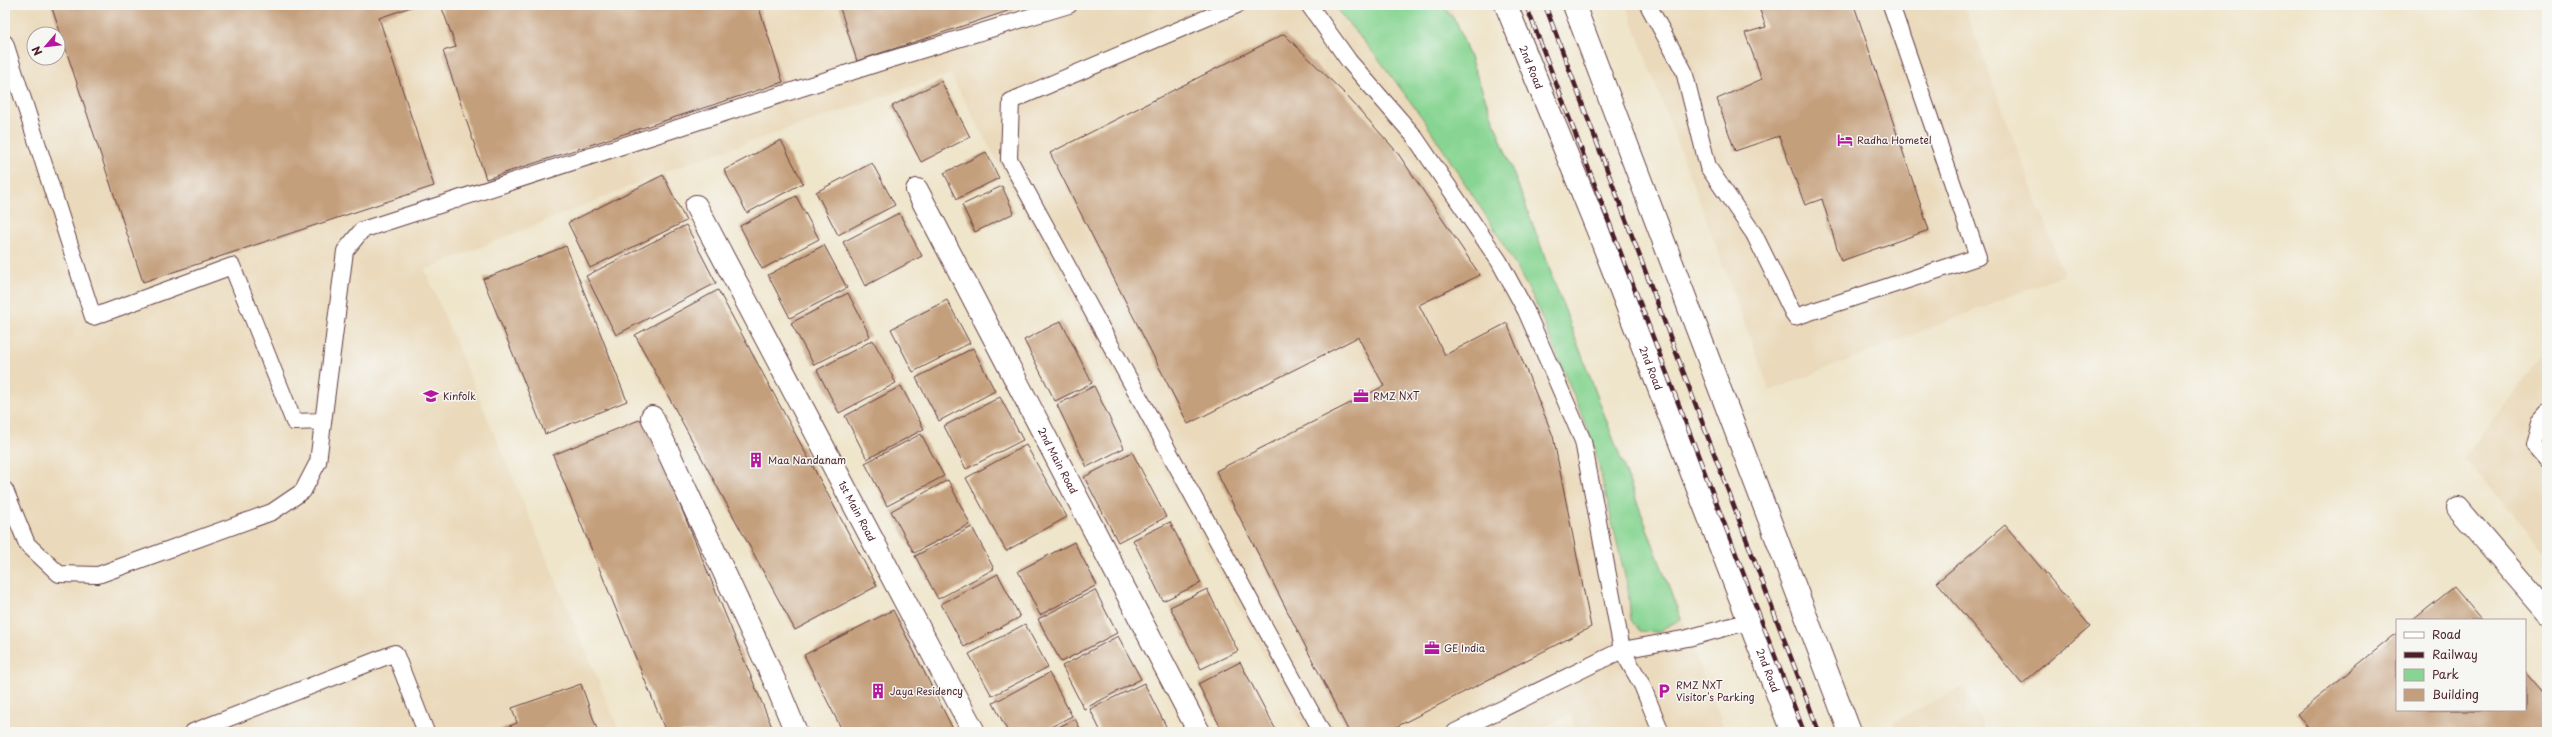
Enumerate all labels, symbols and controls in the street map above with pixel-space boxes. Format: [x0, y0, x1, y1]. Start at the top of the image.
north arrow [26, 26, 66, 66]
text: N [27, 43, 46, 59]
street label: 2nd Road [1516, 43, 1547, 91]
hotel icon: Radha Hometel [1836, 131, 1854, 149]
place label: Radha Hometel [1857, 132, 1932, 147]
street label: 2nd Road [1636, 344, 1667, 392]
school or university icon: Kinfolk [422, 387, 440, 405]
office icon: RMZ NXT [1352, 387, 1370, 405]
place label: Kinfolk [443, 388, 476, 403]
place label: RMZ NXT [1373, 388, 1420, 403]
street label: 2nd Main Road [1035, 425, 1082, 496]
building icon: Maa Nandanam [747, 451, 765, 469]
place label: Maa Nandanam [768, 452, 846, 467]
street label: 1st Main Road [835, 478, 880, 544]
legend [2396, 619, 2526, 711]
text: Road [2432, 625, 2461, 643]
office icon: GE India [1423, 639, 1441, 657]
place label: GE India [1444, 640, 1486, 655]
text: Railway [2432, 645, 2478, 663]
street label: 2nd Road [1753, 646, 1784, 694]
text: Park [2432, 665, 2459, 683]
place label: RMZ NXT Visitor's Parking [1676, 677, 1755, 704]
building icon: Jaya Residency [869, 682, 887, 700]
parking icon: RMZ NXT Visitor's Parking [1655, 682, 1673, 700]
place label: Jaya Residency [890, 683, 963, 699]
text: Building [2432, 685, 2479, 703]

